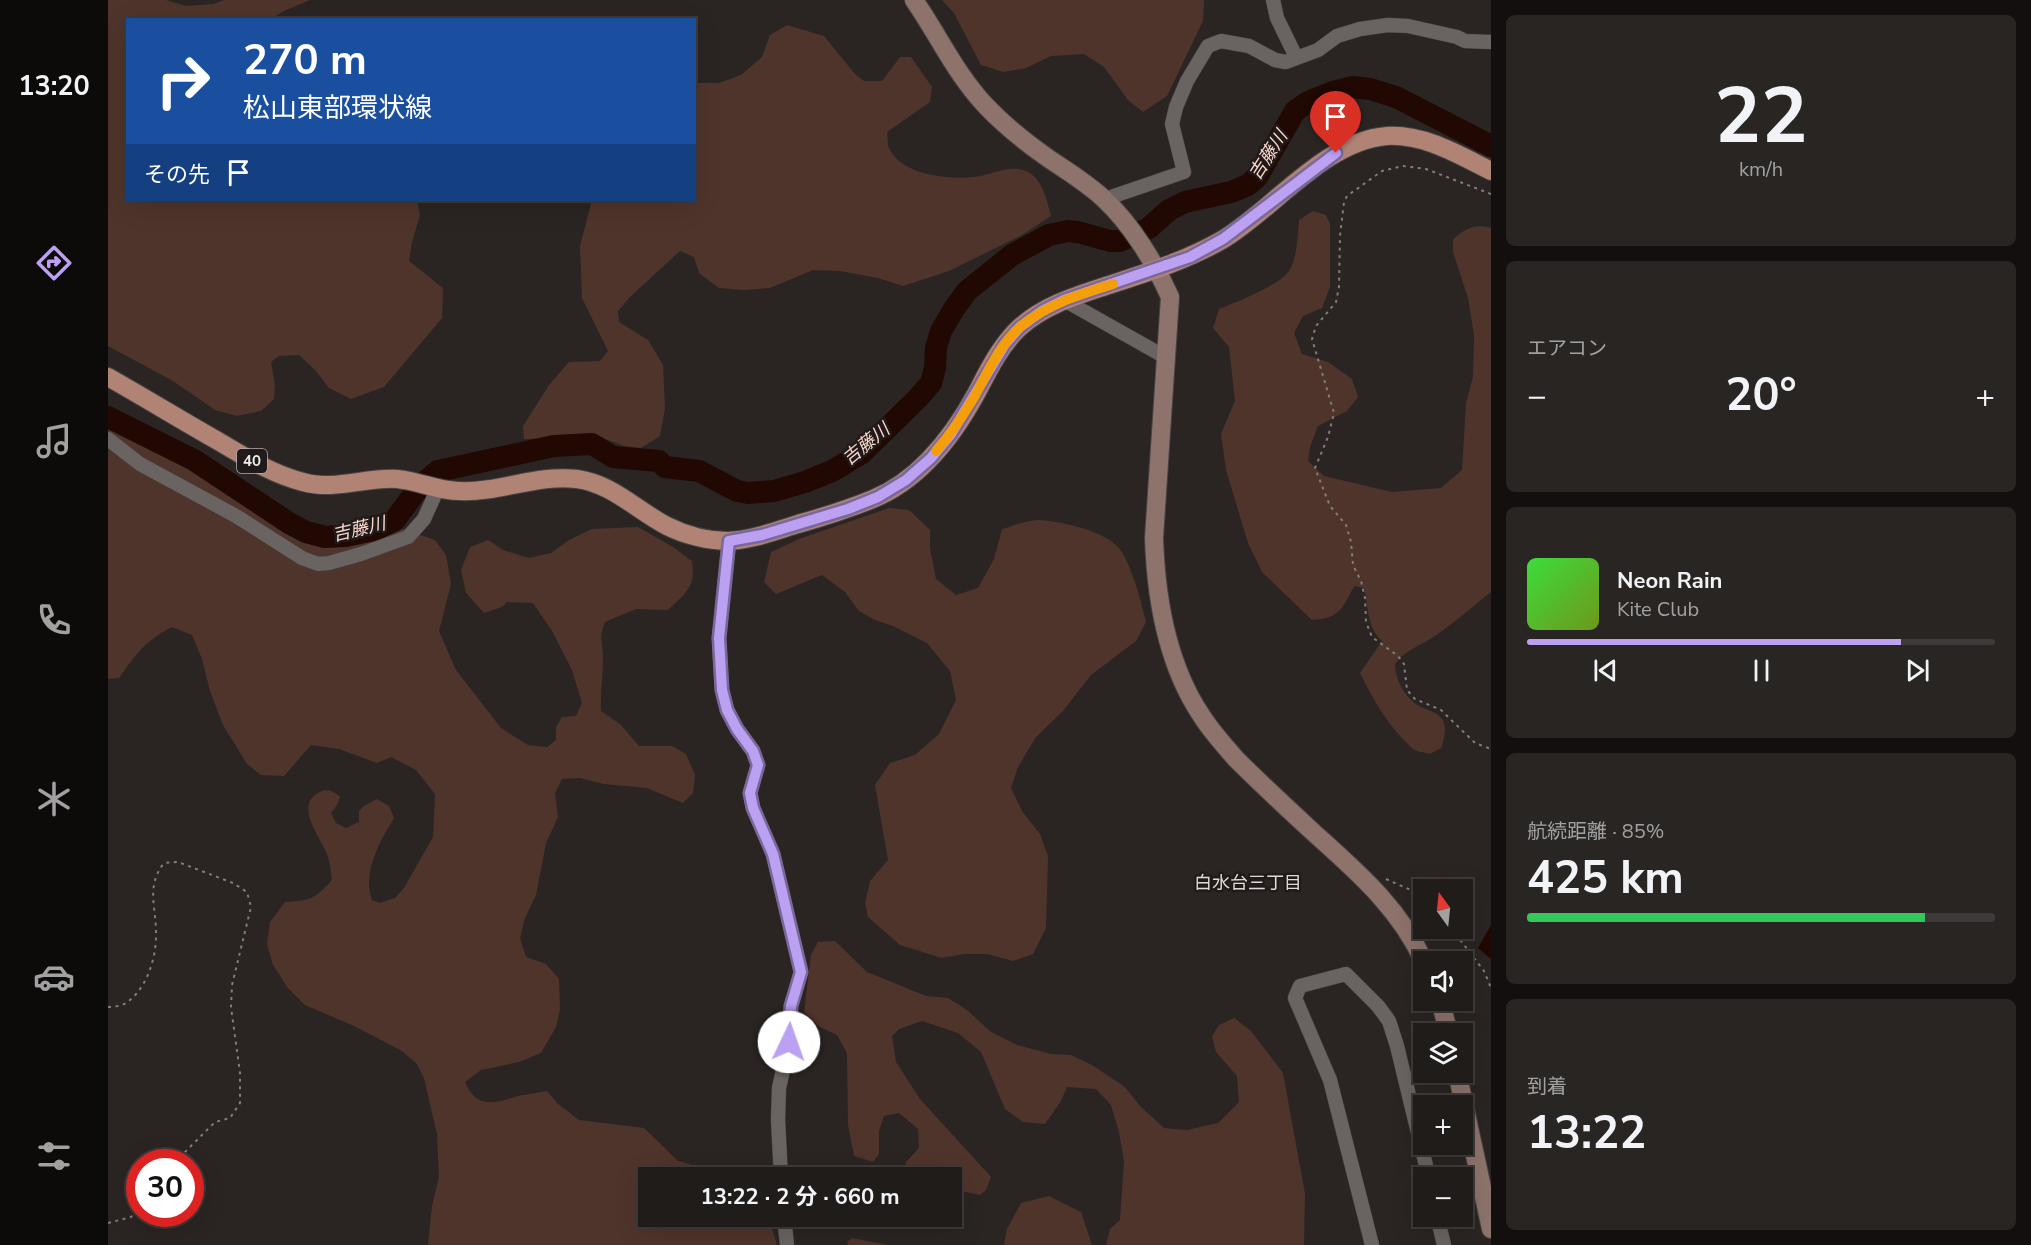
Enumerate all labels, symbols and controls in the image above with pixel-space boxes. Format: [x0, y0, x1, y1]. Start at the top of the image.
text: 270 m [243, 32, 367, 89]
icon: right [144, 42, 222, 120]
text: 22 [1714, 63, 1808, 170]
text: 13:20 [18, 68, 90, 105]
text: 松山東部環状線 [243, 90, 432, 127]
pin [1310, 91, 1361, 153]
icon: arrive [1319, 100, 1352, 133]
water label: 吉藤川 [1243, 124, 1294, 184]
icon: arrive [222, 156, 255, 189]
text: km/h [1739, 156, 1783, 183]
text: その先 [144, 160, 210, 190]
icon: directions [33, 242, 75, 284]
text: エアコン [1527, 335, 1607, 362]
text: 20° [1725, 365, 1797, 426]
text: − [1527, 374, 1547, 419]
text: + [1975, 374, 1995, 419]
water label: 吉藤川 [837, 416, 896, 470]
icon: music [33, 420, 75, 462]
road number: 40 [237, 449, 267, 473]
water label: 吉藤川 [330, 511, 390, 547]
text: Neon Rain [1617, 566, 1722, 596]
text: Kite Club [1617, 596, 1699, 623]
icon: phone [33, 599, 75, 641]
icon: previous [1589, 654, 1622, 687]
icon: pause [1745, 654, 1778, 687]
icon: next [1901, 654, 1934, 687]
icon: climate [33, 778, 75, 820]
text: 航続距離 · 85% [1527, 818, 1664, 845]
text: 425 km [1527, 848, 1684, 909]
district label: 白水台三丁目 [1194, 871, 1302, 895]
north arrow [1413, 879, 1473, 939]
map controls [1413, 879, 1473, 1227]
button: sound [1413, 951, 1473, 1011]
icon: car [33, 956, 75, 998]
position arrow [757, 1010, 821, 1074]
button: layers [1413, 1023, 1473, 1083]
text: 到着 [1527, 1073, 1567, 1100]
button: + [1413, 1095, 1473, 1155]
text: 13:22 [1527, 1103, 1646, 1164]
icon: filters [33, 1135, 75, 1177]
speed limit sign: 30 [126, 1149, 204, 1227]
button: − [1413, 1167, 1473, 1227]
text: 13:22 · 2 分 · 660 m [701, 1182, 899, 1212]

